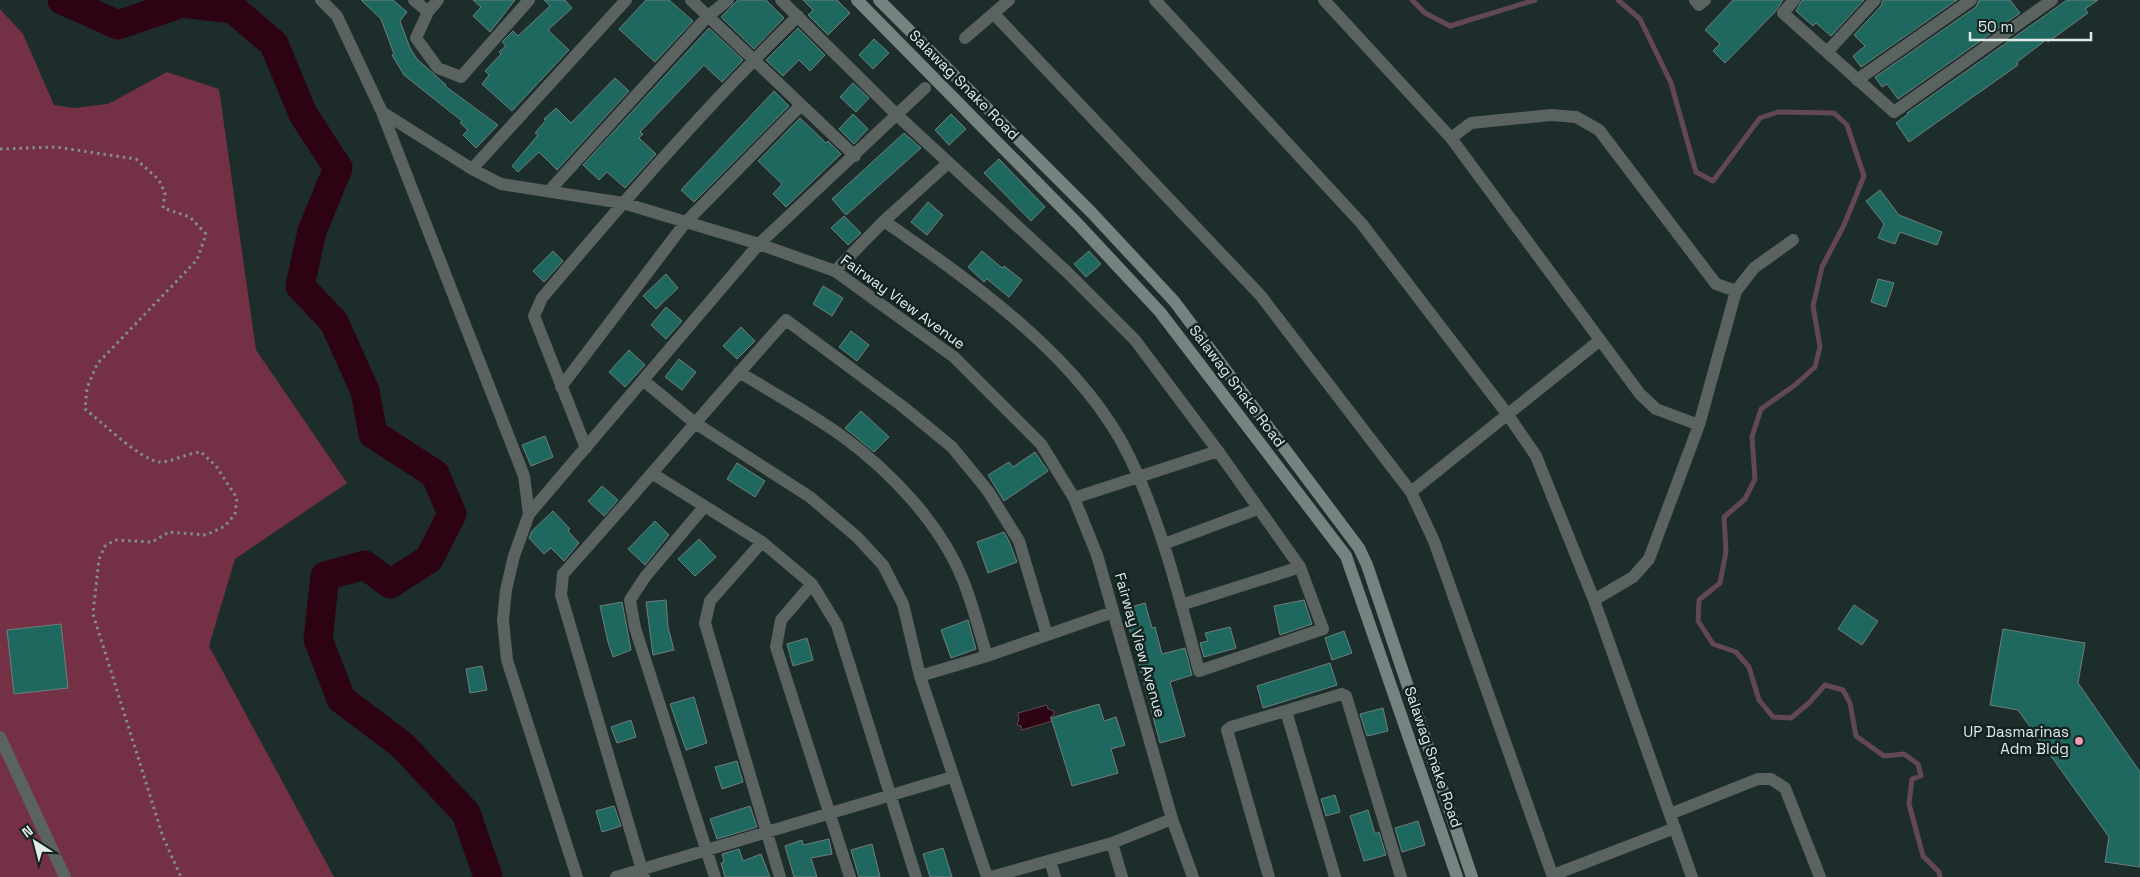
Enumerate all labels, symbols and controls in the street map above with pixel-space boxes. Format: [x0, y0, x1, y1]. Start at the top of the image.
scale bar [1970, 10, 2091, 42]
text: 50 m [1978, 17, 2013, 36]
street label: Salawag Snake Road [905, 26, 1023, 144]
street label: Fairway View Avenue [837, 250, 969, 353]
street label: Salawag Snake Road [1185, 321, 1290, 451]
street label: Fairway View Avenue [1111, 570, 1170, 719]
street label: Salawag Snake Road [1400, 684, 1467, 830]
place label: UP Dasmarinas Adm Bldg [1963, 722, 2069, 758]
marker: UP Dasmarinas Adm Bldg [2073, 735, 2085, 747]
north arrow [10, 817, 60, 867]
text: N [18, 821, 36, 842]

